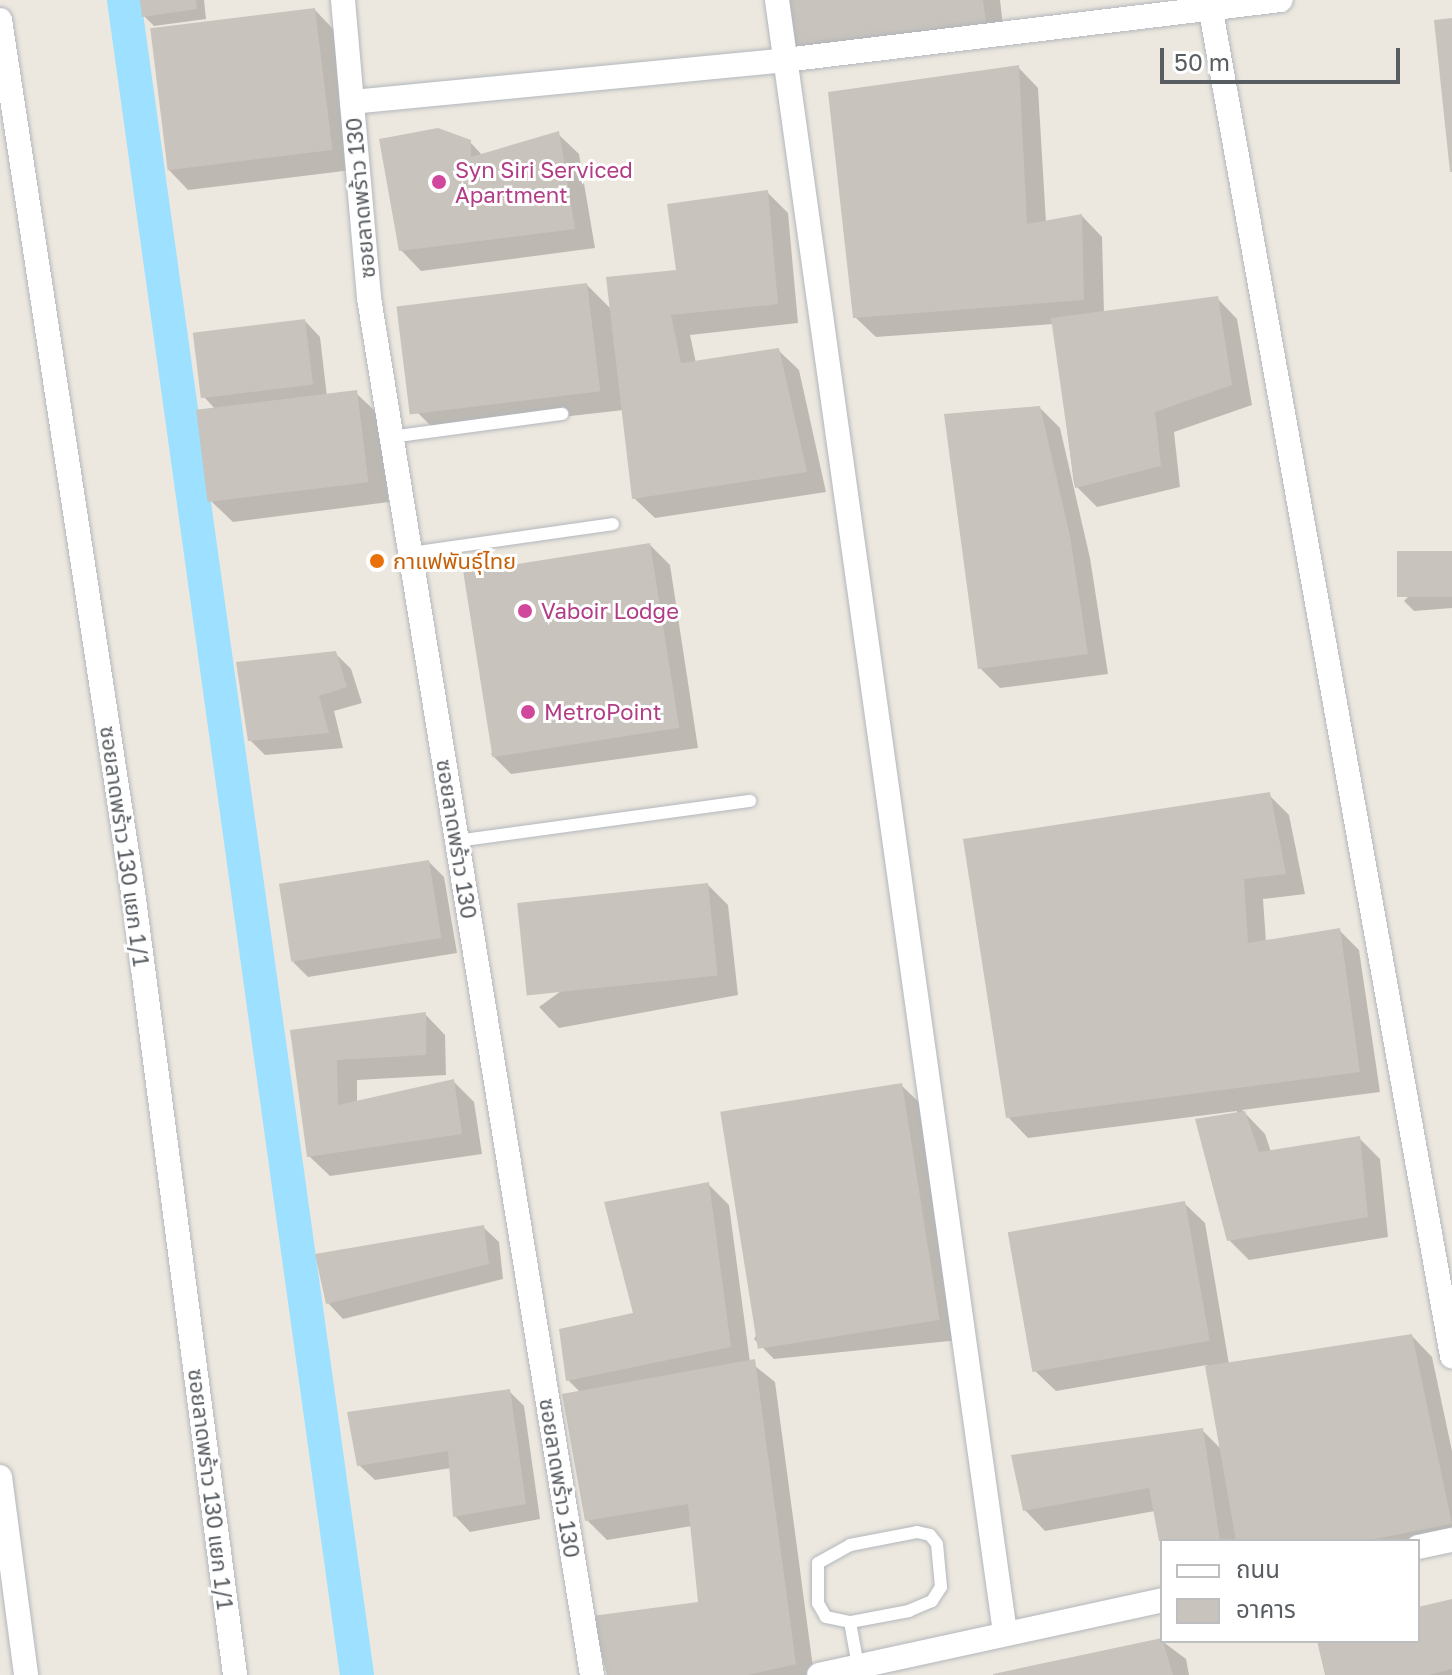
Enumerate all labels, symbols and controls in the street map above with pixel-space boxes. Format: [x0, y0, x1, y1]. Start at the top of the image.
scale bar [1164, 32, 1404, 82]
text: 50 m [1174, 47, 1230, 76]
street label: ซอยลาดพร้าว 130 [340, 116, 380, 280]
place label: Syn Siri Serviced Apartment [455, 156, 633, 208]
marker: Syn Siri Serviced Apartment [430, 173, 448, 191]
place label: กาแฟพันธุ์ไทย [393, 548, 516, 574]
marker: กาแฟพันธุ์ไทย [368, 552, 386, 570]
place label: Vaboir Lodge [541, 598, 679, 624]
marker: Vaboir Lodge [516, 602, 534, 620]
place label: MetroPoint [544, 699, 661, 725]
marker: MetroPoint [519, 703, 537, 721]
street label: ซอยลาดพร้าว 130 แยก 1/1 [95, 724, 155, 968]
street label: ซอยลาดพร้าว 130 [431, 757, 483, 921]
street label: ซอยลาดพร้าว 130 แยก 1/1 [183, 1367, 239, 1611]
street label: ซอยลาดพร้าว 130 [534, 1396, 586, 1560]
legend [1160, 1539, 1420, 1643]
text: ถนน [1236, 1554, 1280, 1583]
text: อาคาร [1236, 1594, 1296, 1623]

